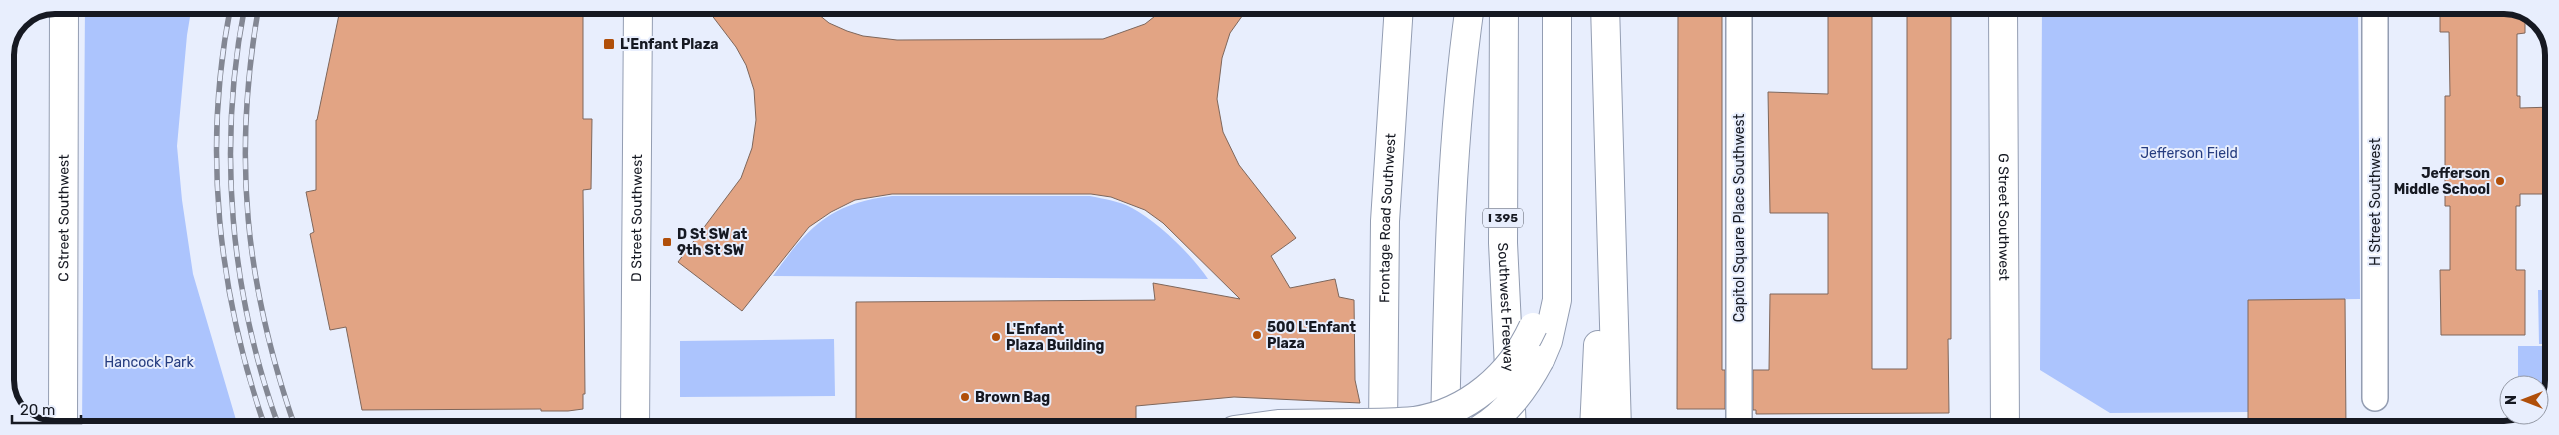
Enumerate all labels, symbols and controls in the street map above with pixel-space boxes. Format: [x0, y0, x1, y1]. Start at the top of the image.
place label: L'Enfant Plaza [620, 36, 719, 53]
marker: L'Enfant Plaza [602, 37, 616, 51]
street label: Capitol Square Place Southwest [1731, 113, 1748, 322]
street label: Frontage Road Southwest [1376, 132, 1400, 303]
street label: H Street Southwest [2367, 138, 2384, 266]
park label: Jefferson Field [2140, 145, 2238, 162]
street label: G Street Southwest [1995, 153, 2012, 281]
street label: C Street Southwest [55, 154, 73, 282]
street label: D Street Southwest [628, 154, 646, 282]
place label: Jefferson Middle School [2394, 165, 2490, 198]
marker: Jefferson Middle School [2494, 175, 2506, 187]
road number: I 395 [1483, 208, 1523, 228]
place label: D St SW at 9th St SW [677, 226, 748, 259]
marker: D St SW at 9th St SW [661, 236, 673, 248]
street label: Southwest Freeway [1494, 242, 1517, 372]
place label: 500 L'Enfant Plaza [1267, 319, 1356, 352]
place label: L'Enfant Plaza Building [1006, 321, 1104, 354]
marker: 500 L'Enfant Plaza [1251, 329, 1263, 341]
marker: L'Enfant Plaza Building [990, 331, 1002, 343]
park label: Hancock Park [104, 354, 194, 371]
north arrow [2499, 375, 2549, 425]
place label: Brown Bag [975, 389, 1050, 406]
marker: Brown Bag [959, 391, 971, 403]
scale bar [12, 392, 81, 424]
text: N [2503, 395, 2520, 405]
text: 20 m [20, 401, 55, 419]

